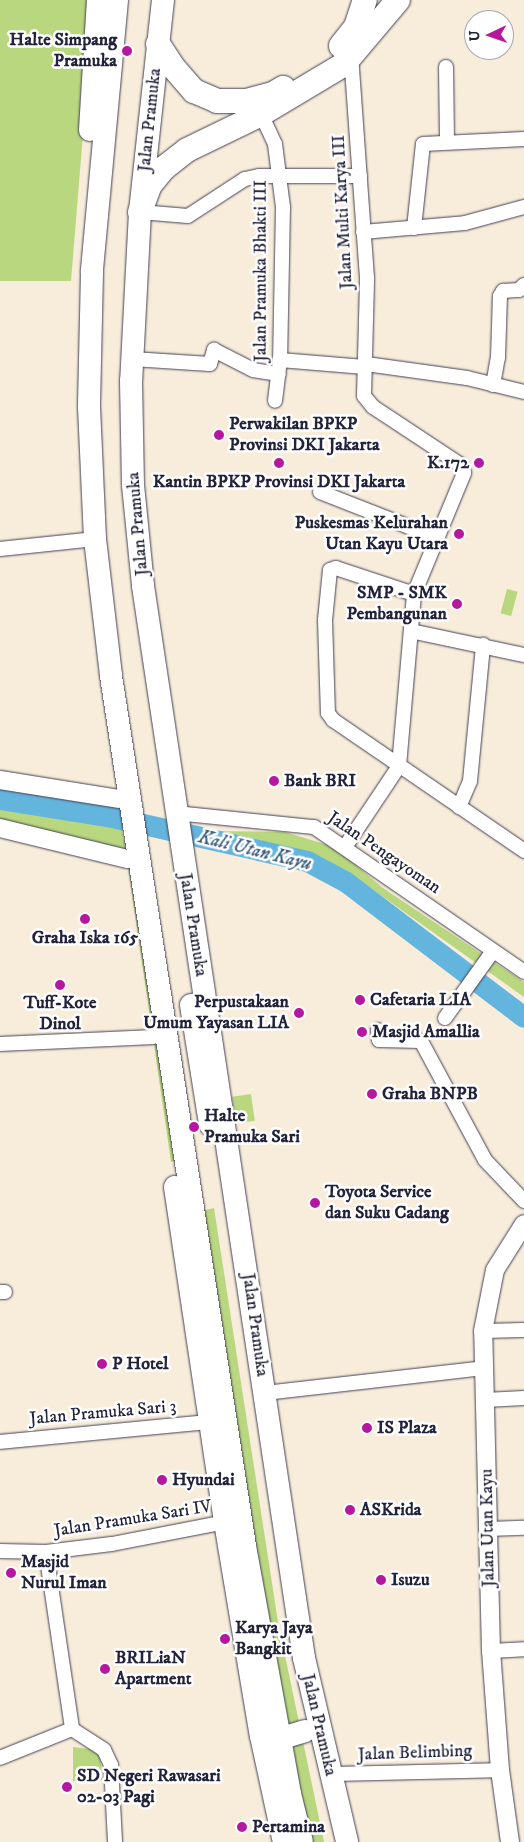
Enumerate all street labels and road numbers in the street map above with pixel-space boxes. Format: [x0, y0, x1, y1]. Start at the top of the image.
street label: Jalan Pramuka [134, 67, 166, 173]
street label: Jalan Multi Karya III [328, 134, 358, 290]
street label: Jalan Pramuka Bhakti III [250, 180, 272, 362]
street label: Jalan Pramuka [123, 471, 153, 577]
street label: Jalan Pengayoman [323, 807, 445, 899]
street label: Jalan Pramuka [174, 872, 212, 978]
street label: Jalan Pramuka [237, 1272, 273, 1378]
street label: Jalan Pramuka Sari 3 [29, 1396, 177, 1430]
street label: Jalan Utan Kayu [476, 1469, 500, 1587]
street label: Jalan Pramuka Sari IV [53, 1496, 213, 1542]
street label: Jalan Pramuka [297, 1672, 341, 1778]
street label: Jalan Belimbing [357, 1740, 473, 1766]

